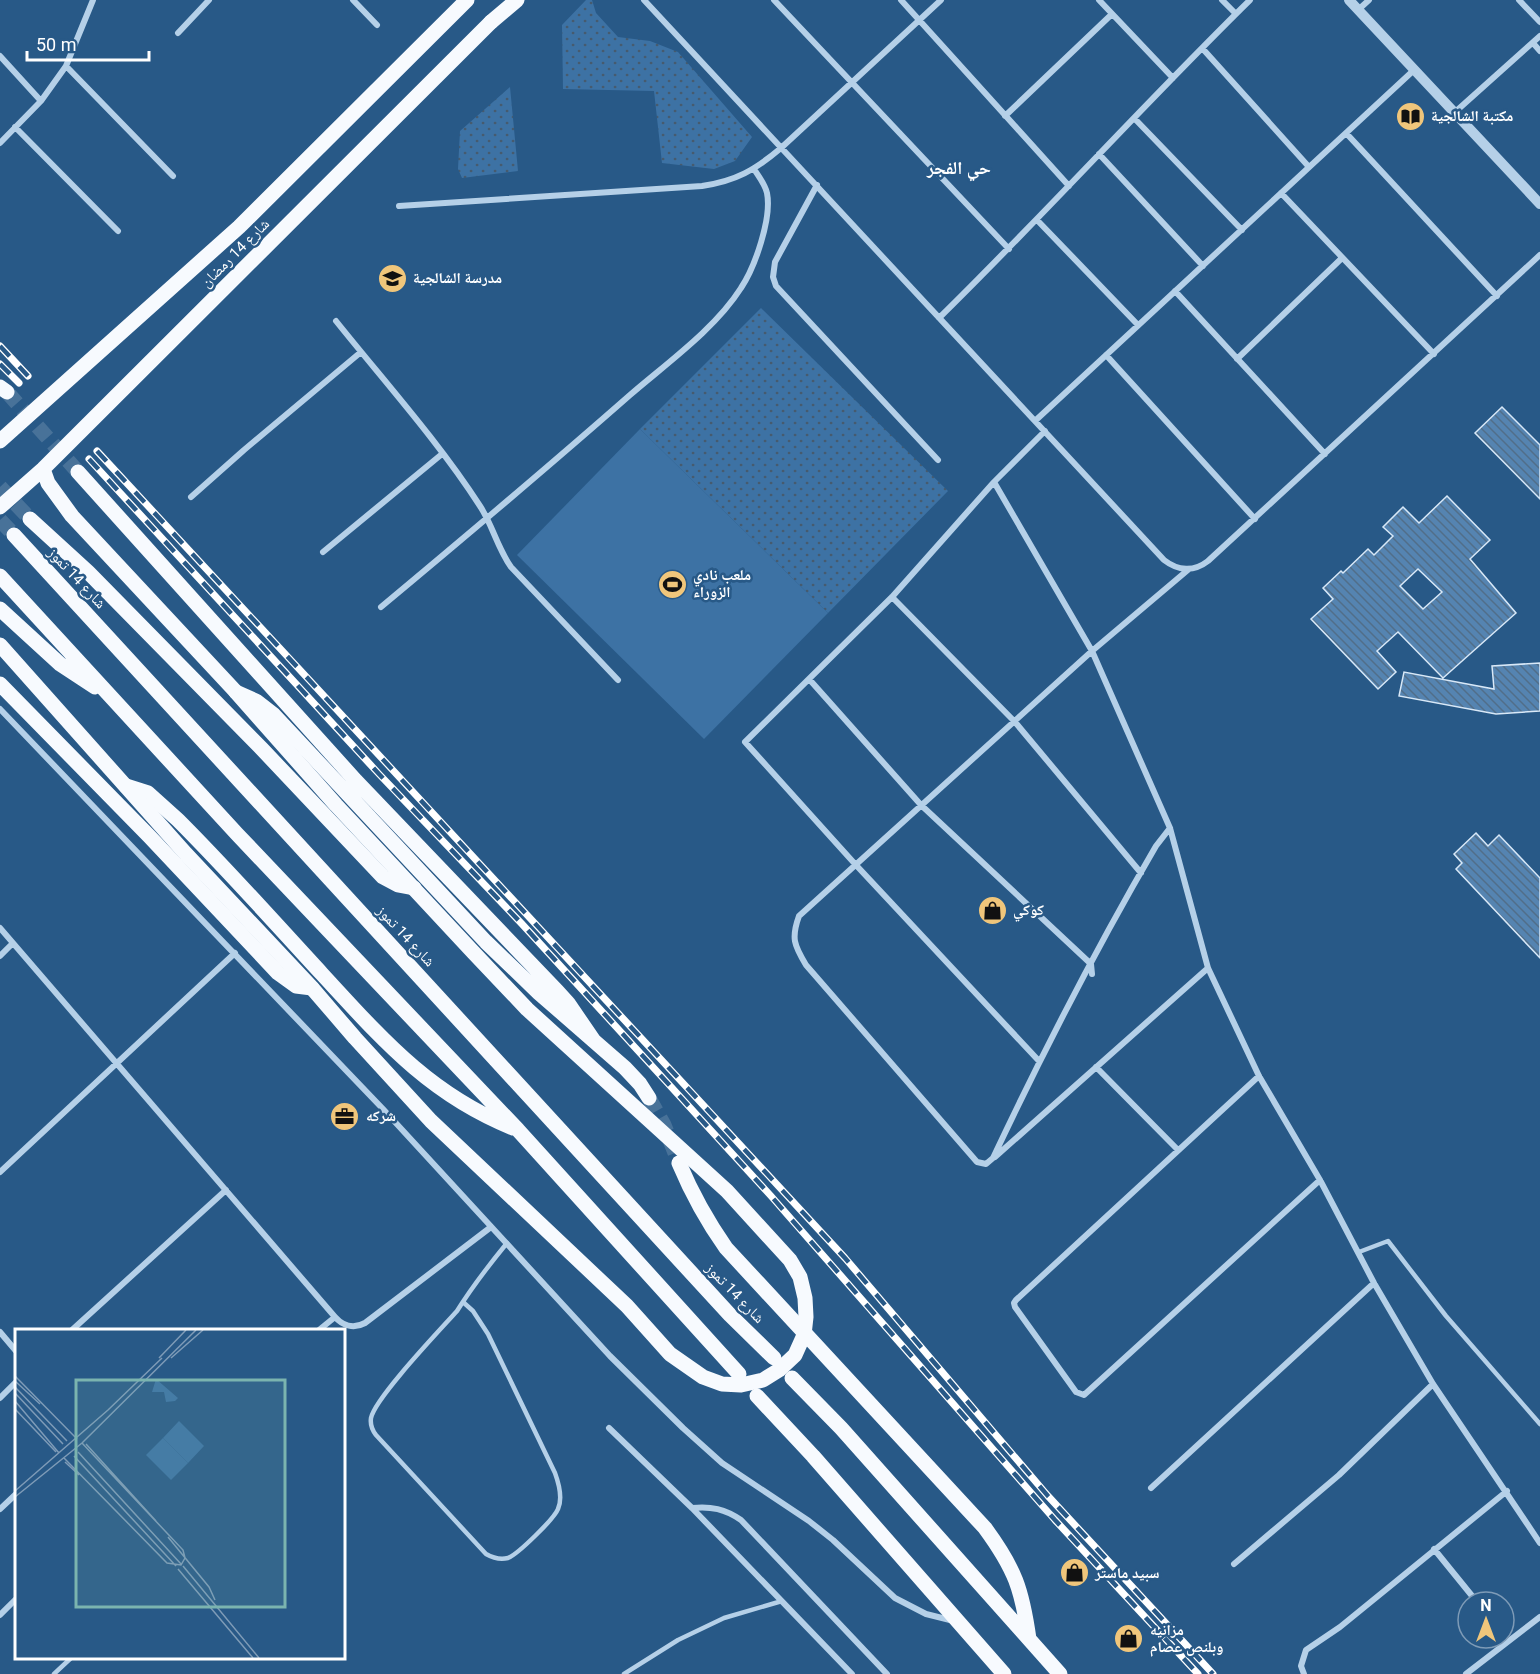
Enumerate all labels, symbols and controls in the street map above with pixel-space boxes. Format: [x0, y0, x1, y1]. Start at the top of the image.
scale bar [27, 24, 148, 62]
text: 50 m [36, 34, 76, 55]
library icon: مكتبة الشالجية [1394, 100, 1426, 132]
place label: مكتبة الشالجية [1431, 107, 1513, 125]
district label: حي الفجر [926, 157, 991, 182]
street label: شارع 14 رمضان [197, 215, 274, 292]
school or university icon: مدرسة الشالجية [376, 262, 408, 294]
place label: مدرسة الشالجية [413, 269, 502, 287]
street label: شارع 14 تموز [43, 543, 110, 613]
place label: ملعب نادي الزوراء [693, 566, 751, 601]
sports icon: ملعب نادي الزوراء [656, 568, 688, 600]
shop icon: كوكي [976, 894, 1008, 926]
street label: شارع 14 تموز [372, 901, 439, 971]
place label: كوكي [1013, 901, 1044, 922]
office icon: شركه [329, 1100, 361, 1132]
place label: شركه [366, 1107, 396, 1125]
street label: شارع 14 تموز [700, 1258, 768, 1328]
inset map [15, 1329, 345, 1659]
shop icon: سبيد ماستر [1058, 1557, 1090, 1589]
place label: سبيد ماستر [1094, 1564, 1160, 1582]
north arrow [1456, 1590, 1516, 1650]
text: N [1480, 1596, 1492, 1615]
place label: مزانيه وبلنص عصام [1150, 1621, 1223, 1657]
shop icon: مزانيه وبلنص عصام [1113, 1623, 1145, 1655]

